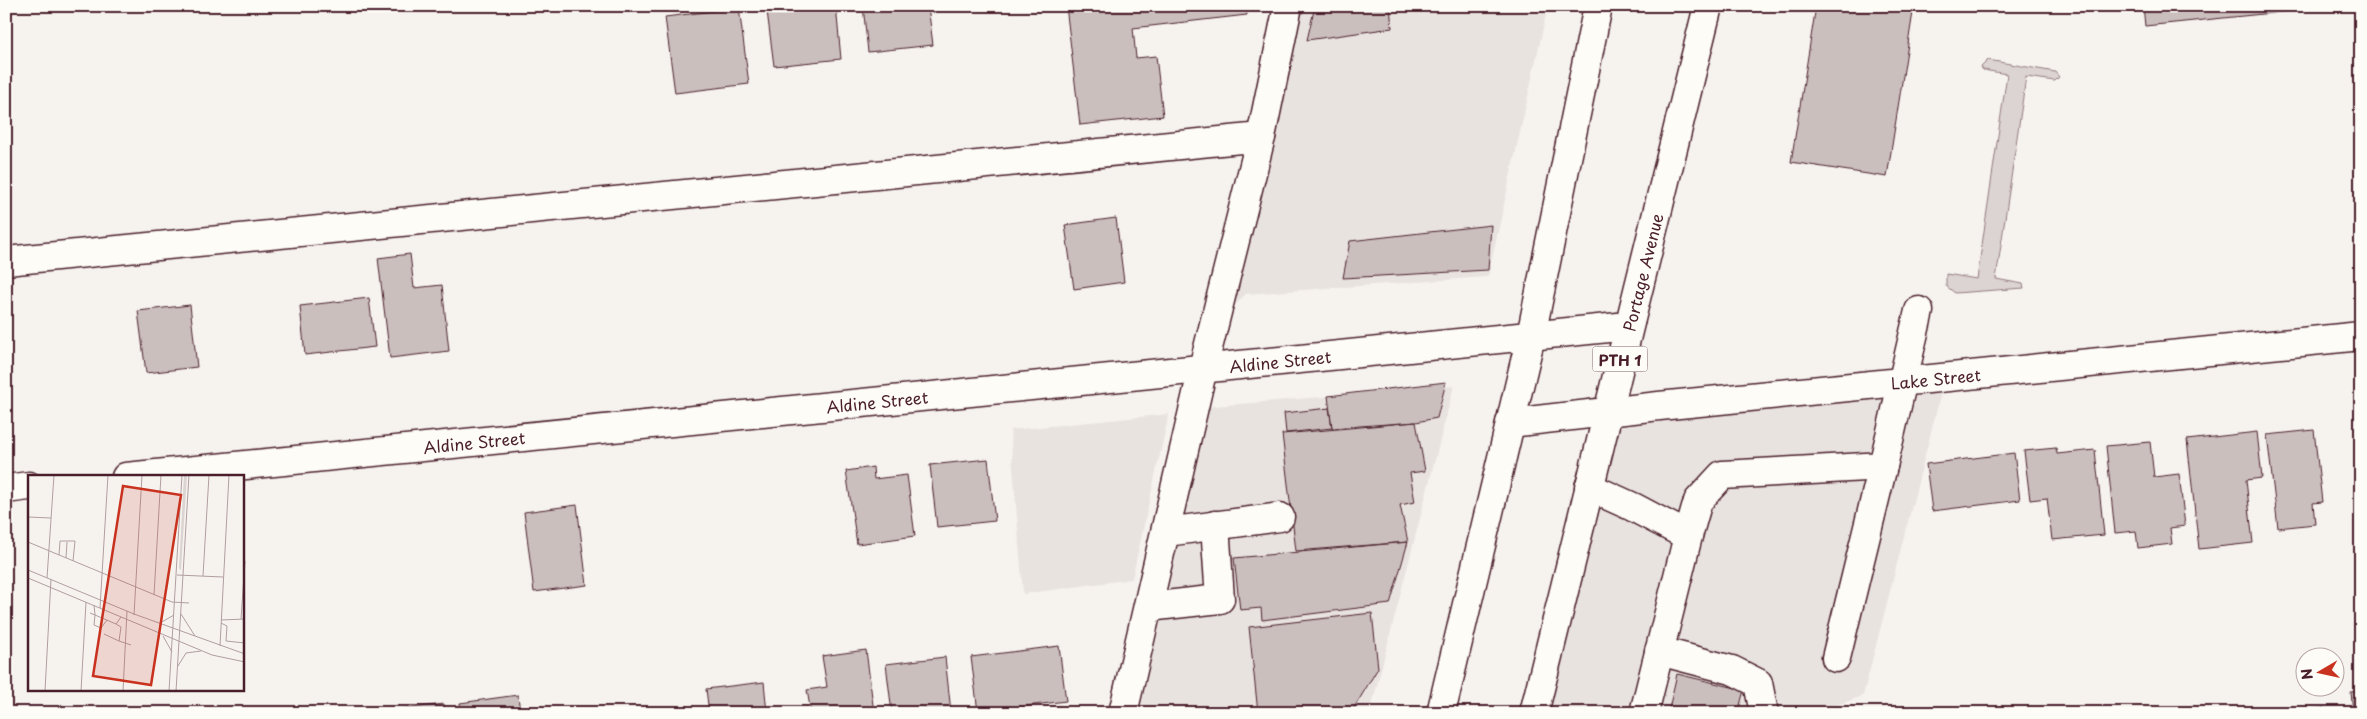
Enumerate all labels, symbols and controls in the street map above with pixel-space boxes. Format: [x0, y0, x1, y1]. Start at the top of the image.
street label: Portage Avenue [1616, 210, 1669, 334]
street label: Aldine Street [1228, 344, 1333, 378]
road number: PTH 1 [1592, 346, 1648, 372]
street label: Lake Street [1890, 362, 1982, 395]
street label: Aldine Street [825, 384, 930, 419]
street label: Aldine Street [422, 425, 527, 459]
inset map [28, 475, 244, 692]
north arrow [2294, 646, 2344, 696]
text: N [2295, 667, 2318, 681]

